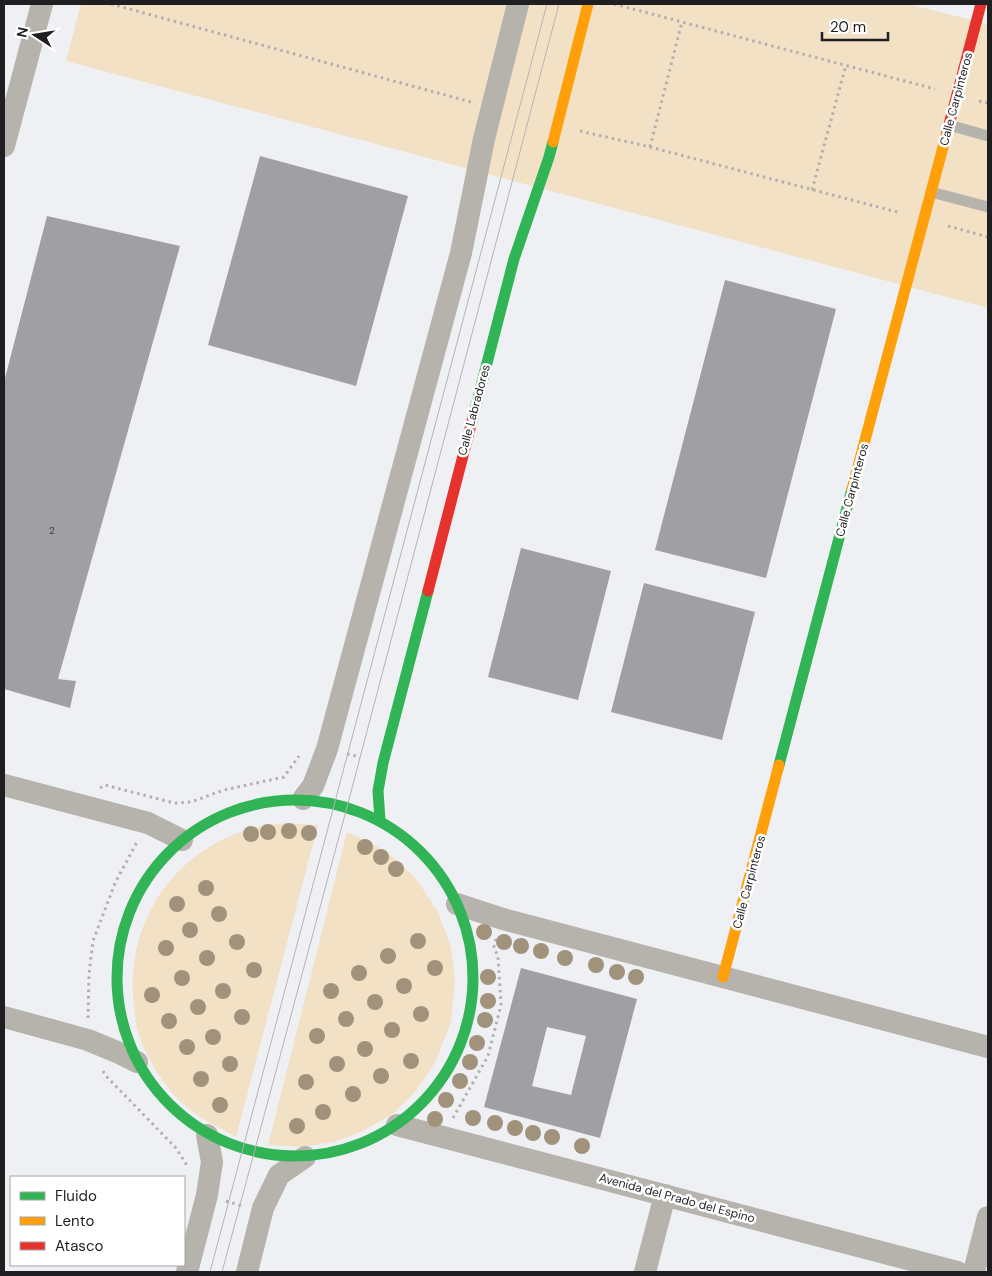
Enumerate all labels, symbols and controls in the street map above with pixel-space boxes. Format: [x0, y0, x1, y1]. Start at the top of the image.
north arrow [10, 10, 60, 60]
scale bar [822, 10, 888, 42]
text: 20 m [830, 17, 866, 37]
text: N [12, 25, 32, 39]
street label: Calle Carpinteros [936, 51, 976, 147]
street label: Calle Labradores [454, 363, 494, 457]
street label: Calle Carpinteros [832, 442, 872, 538]
house number: 2 [49, 524, 55, 537]
street label: Calle Carpinteros [729, 834, 769, 930]
street label: Avenida del Prado del Espino [597, 1169, 757, 1227]
legend [10, 1176, 185, 1266]
text: Fluido [55, 1186, 97, 1206]
text: Lento [55, 1211, 94, 1231]
text: Atasco [55, 1236, 103, 1256]

